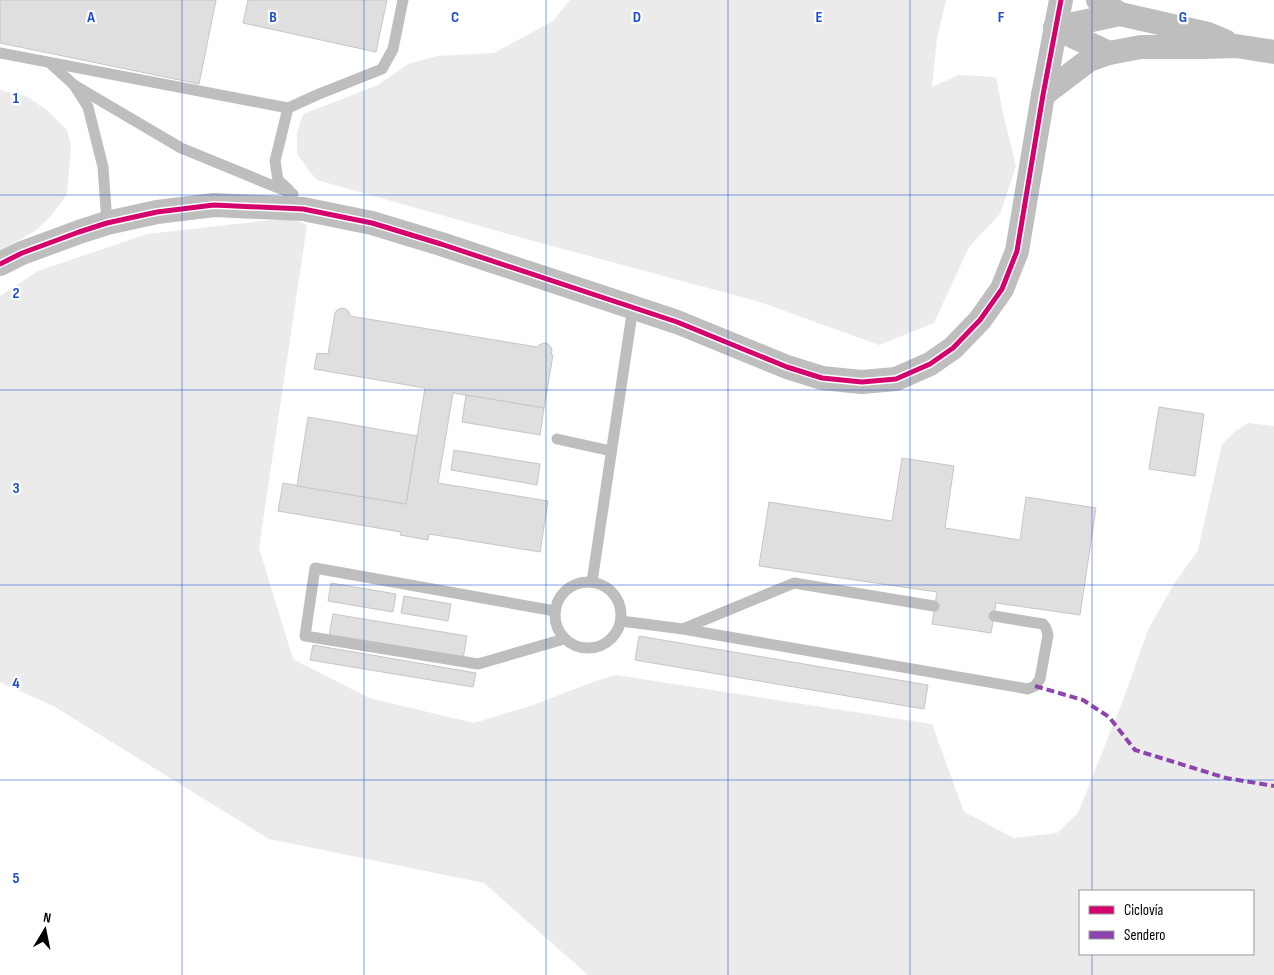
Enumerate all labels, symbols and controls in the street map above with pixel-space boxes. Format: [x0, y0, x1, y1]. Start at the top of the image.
text: A [86, 8, 95, 27]
text: B [269, 8, 277, 27]
text: C [451, 8, 459, 27]
text: D [633, 8, 641, 27]
text: E [816, 8, 823, 27]
text: F [998, 8, 1005, 27]
text: G [1179, 8, 1187, 27]
text: 1 [13, 89, 20, 108]
text: 2 [12, 284, 20, 303]
text: 3 [12, 479, 20, 498]
text: 4 [12, 674, 20, 693]
text: 5 [12, 869, 20, 888]
legend [1079, 890, 1254, 955]
text: Ciclovía [1124, 901, 1164, 920]
north arrow [20, 905, 70, 955]
text: N [42, 909, 52, 927]
text: Sendero [1124, 926, 1165, 945]

